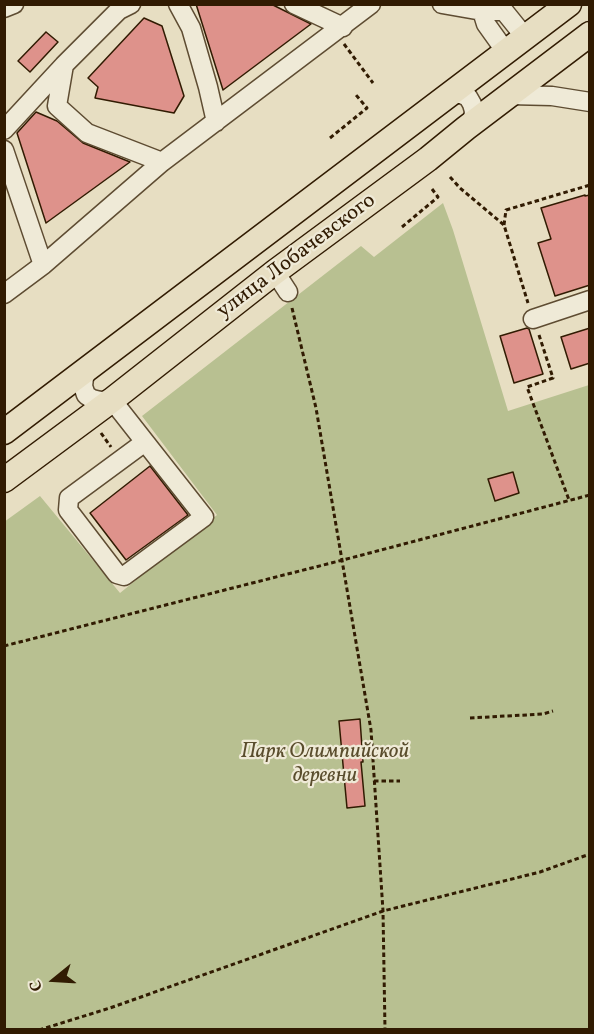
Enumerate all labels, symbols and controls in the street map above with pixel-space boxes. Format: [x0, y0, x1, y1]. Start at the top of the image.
street label: улица Лобачевского [213, 189, 381, 325]
park label: Парк Олимпийской деревни [241, 740, 409, 790]
north arrow [24, 950, 84, 1010]
text: С [25, 977, 49, 994]

